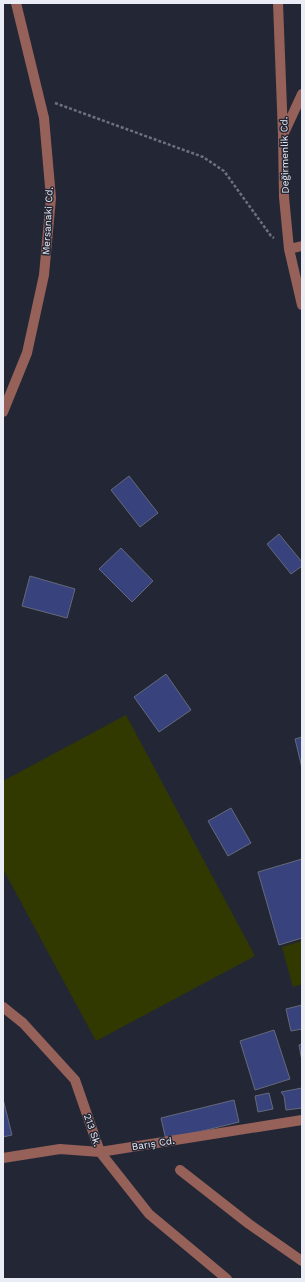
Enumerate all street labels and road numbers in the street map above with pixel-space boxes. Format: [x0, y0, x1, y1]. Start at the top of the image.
street label: Değirmenlik Cd. [278, 116, 291, 194]
street label: Mersanaki Cd. [40, 187, 55, 255]
street label: 213 Sk. [82, 1112, 103, 1148]
street label: Barış Cd. [131, 1135, 175, 1152]

